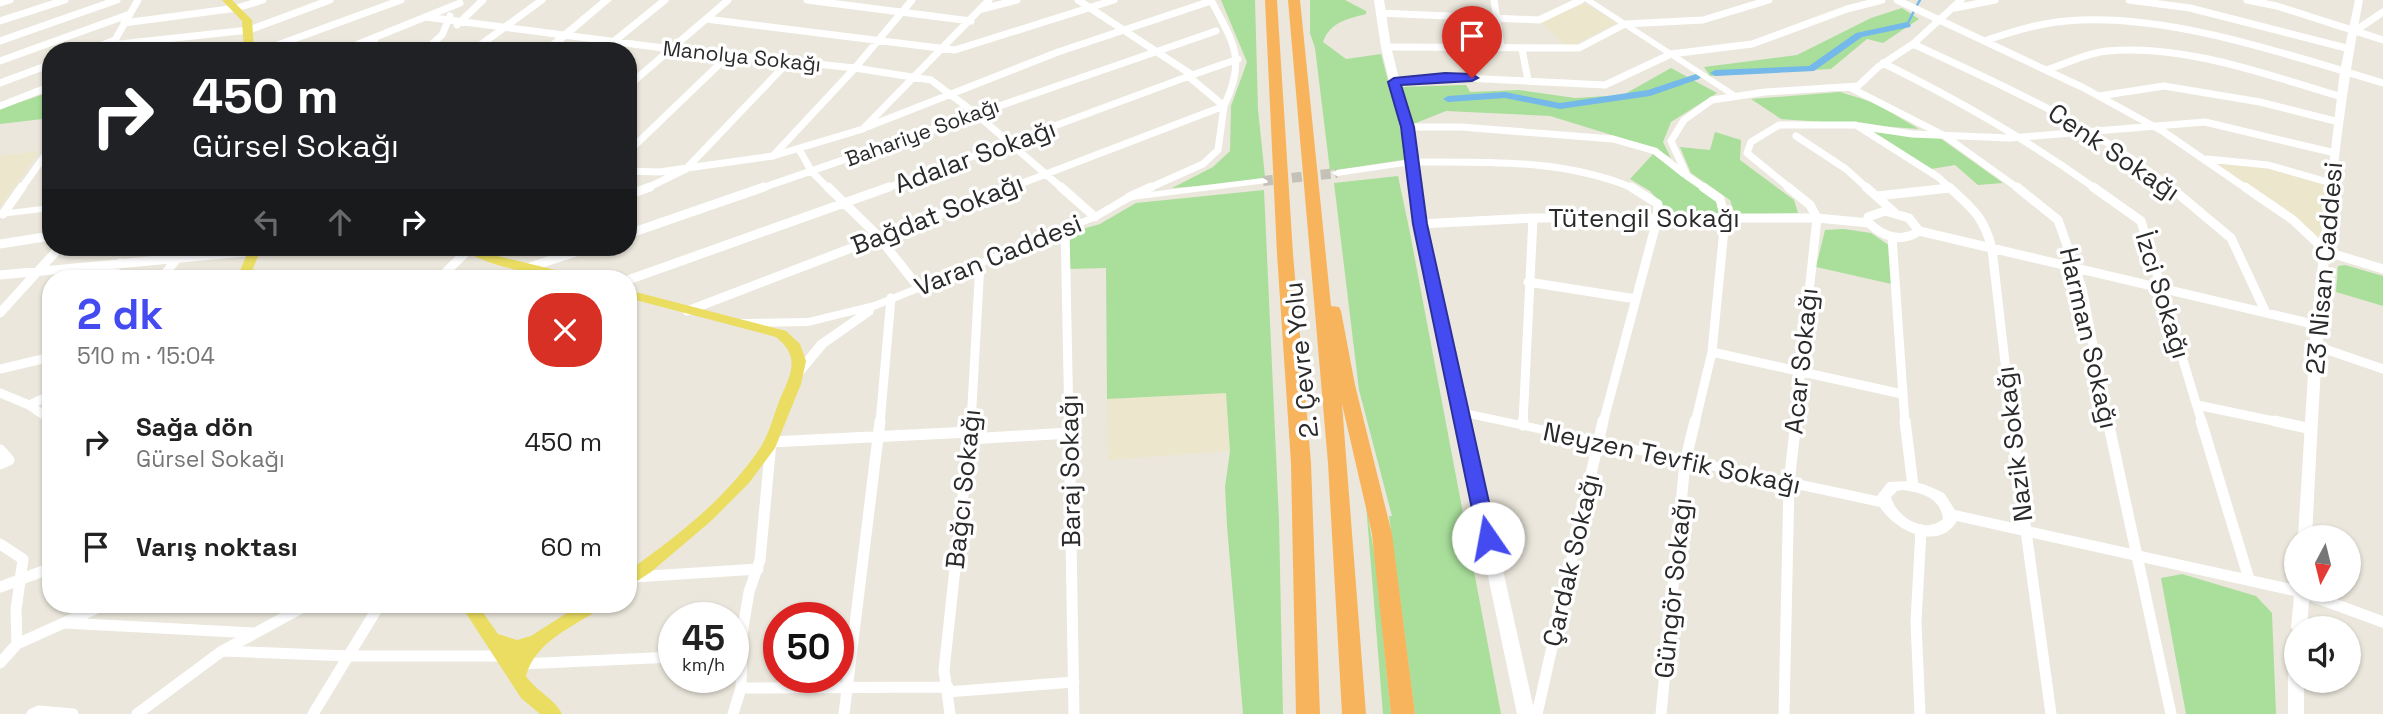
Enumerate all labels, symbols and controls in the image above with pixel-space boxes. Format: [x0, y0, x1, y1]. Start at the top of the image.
pin [1442, 6, 1502, 78]
icon: arrive [1453, 17, 1491, 55]
street label: Manolya Sokağı [662, 34, 822, 78]
text: 450 m [192, 65, 339, 127]
icon: right [77, 70, 168, 161]
street label: Bahariye Sokağı [841, 92, 1003, 172]
street label: Cenk Sokağı [2041, 95, 2187, 209]
street label: Adalar Sokağı [890, 111, 1060, 201]
text: Gürsel Sokağı [192, 126, 399, 166]
street label: 23 Nisan Caddesi [2298, 160, 2350, 376]
street label: Bağdat Sokağı [846, 166, 1028, 262]
street label: Tütengil Sokağı [1548, 201, 1740, 235]
icon: left [248, 203, 286, 241]
icon: ahead [321, 203, 359, 241]
icon: right [394, 203, 432, 241]
street label: Varan Caddesi [909, 206, 1087, 304]
street label: İzci Sokağı [2128, 227, 2198, 363]
street label: Harman Sokağı [2052, 244, 2126, 432]
street label: 2. Çevre Yolu [1276, 280, 1326, 440]
street label: Acar Sokağı [1776, 286, 1826, 436]
text: 2 dk [77, 288, 163, 341]
button: close [528, 293, 602, 367]
text: 510 m · 15:04 [77, 341, 215, 371]
street label: Nazik Sokağı [1988, 364, 2040, 524]
street label: Baraj Sokağı [1052, 394, 1088, 548]
street label: Bağcı Sokağı [938, 407, 988, 571]
text: Sağa dön [136, 410, 253, 444]
street label: Neyzen Tevfik Sokağı [1540, 414, 1804, 502]
icon: right [77, 423, 115, 461]
text: 450 m [524, 425, 602, 459]
text: Gürsel Sokağı [136, 444, 285, 474]
street label: Çardak Sokağı [1535, 470, 1607, 650]
street label: Güngör Sokağı [1647, 496, 1699, 680]
position arrow [1451, 501, 1525, 575]
north arrow [2284, 525, 2361, 602]
map controls [2284, 525, 2361, 693]
icon: arrive [77, 528, 115, 566]
text: Varış noktası [136, 530, 298, 564]
text: 60 m [540, 530, 602, 564]
speed limit sign: 50 [763, 602, 854, 693]
text: 45 [682, 616, 725, 660]
button: sound [2284, 616, 2361, 693]
text: km/h [682, 653, 725, 676]

